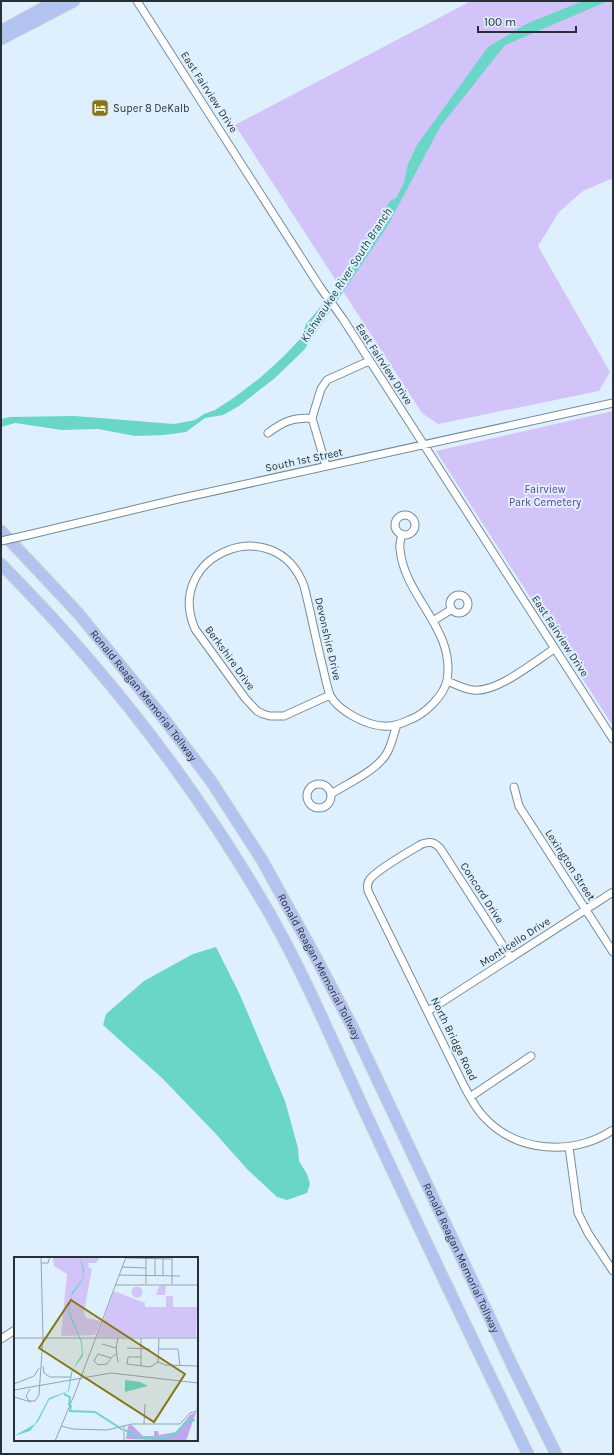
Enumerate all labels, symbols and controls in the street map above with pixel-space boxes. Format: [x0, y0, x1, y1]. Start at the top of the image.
scale bar [478, 8, 576, 34]
text: 100 m [484, 15, 516, 29]
street label: East Fairview Drive [178, 49, 240, 135]
hotel icon: Super 8 DeKalb [90, 98, 110, 118]
place label: Super 8 DeKalb [113, 102, 190, 115]
water label: Kishwaukee River South Branch [297, 205, 395, 345]
street label: East Fairview Drive [353, 321, 415, 407]
street label: South 1st Street [264, 445, 344, 475]
park label: Fairview Park Cemetery [509, 483, 581, 509]
street label: East Fairview Drive [529, 593, 591, 679]
street label: Devonshire Drive [312, 596, 344, 682]
street label: Berkshire Drive [202, 623, 258, 693]
street label: Ronald Reagan Memorial Tollway [88, 627, 200, 764]
street label: Lexington Street [542, 827, 598, 903]
street label: Concord Drive [458, 860, 507, 926]
street label: Ronald Reagan Memorial Tollway [275, 891, 364, 1042]
street label: Monticello Drive [477, 914, 553, 970]
street label: North Bridge Road [428, 995, 480, 1083]
street label: Ronald Reagan Memorial Tollway [421, 1181, 502, 1335]
inset map [14, 1257, 198, 1441]

